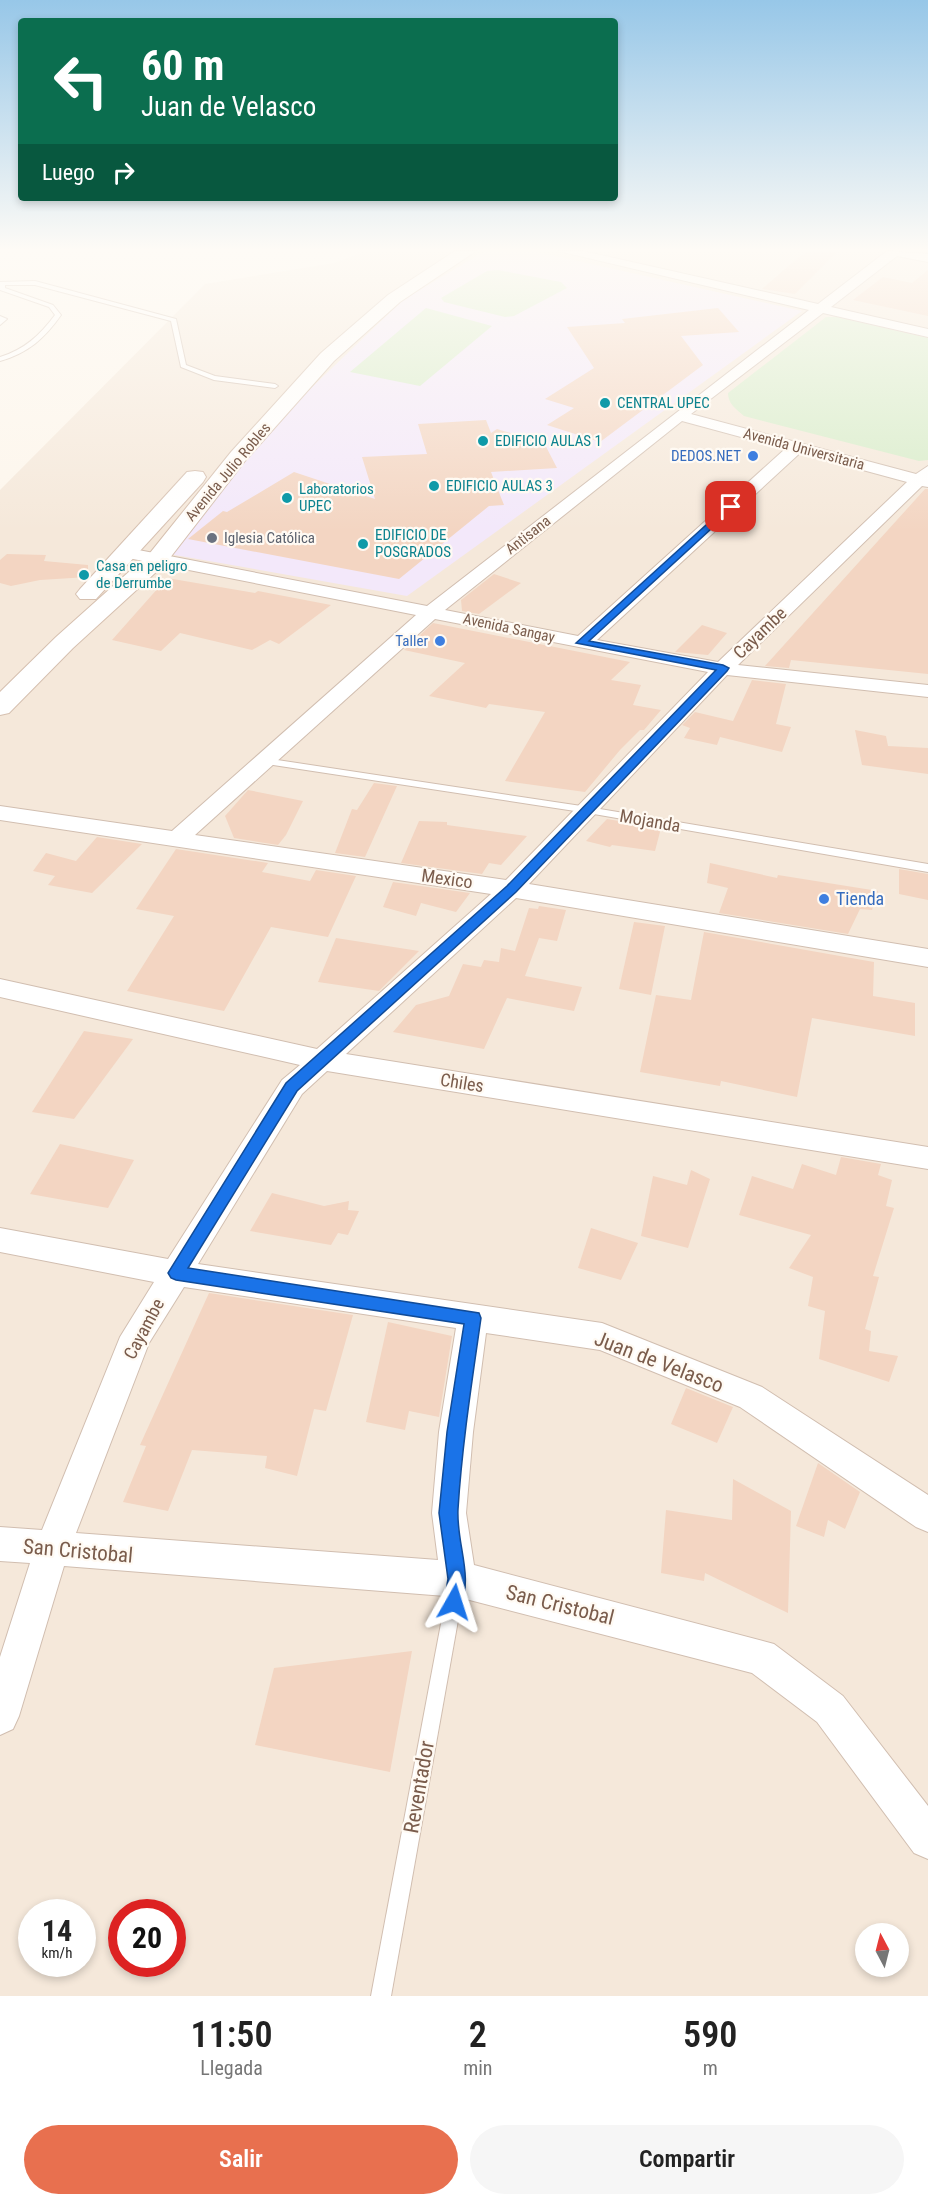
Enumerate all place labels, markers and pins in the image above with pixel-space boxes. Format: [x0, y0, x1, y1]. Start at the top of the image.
place label: CENTRAL UPEC [617, 394, 710, 412]
marker: CENTRAL UPEC [598, 396, 612, 410]
place label: EDIFICIO AULAS 1 [495, 432, 602, 450]
marker: EDIFICIO AULAS 1 [476, 434, 490, 448]
place label: DEDOS.NET [671, 447, 741, 465]
marker: DEDOS.NET [746, 449, 760, 463]
place label: EDIFICIO AULAS 3 [446, 477, 553, 495]
marker: EDIFICIO AULAS 3 [427, 479, 441, 493]
place label: Laboratorios UPEC [299, 480, 374, 515]
pin [705, 481, 756, 532]
marker: Laboratorios UPEC [280, 491, 294, 505]
place label: EDIFICIO DE POSGRADOS [375, 526, 451, 561]
place label: Iglesia Católica [224, 529, 315, 547]
marker: Iglesia Católica [205, 531, 219, 545]
marker: EDIFICIO DE POSGRADOS [356, 537, 370, 551]
place label: Casa en peligro de Derrumbe [96, 557, 188, 592]
marker: Casa en peligro de Derrumbe [77, 568, 91, 582]
place label: Taller [395, 632, 428, 650]
marker: Taller [433, 634, 447, 648]
place label: Tienda [836, 888, 884, 909]
marker: Tienda [817, 892, 831, 906]

